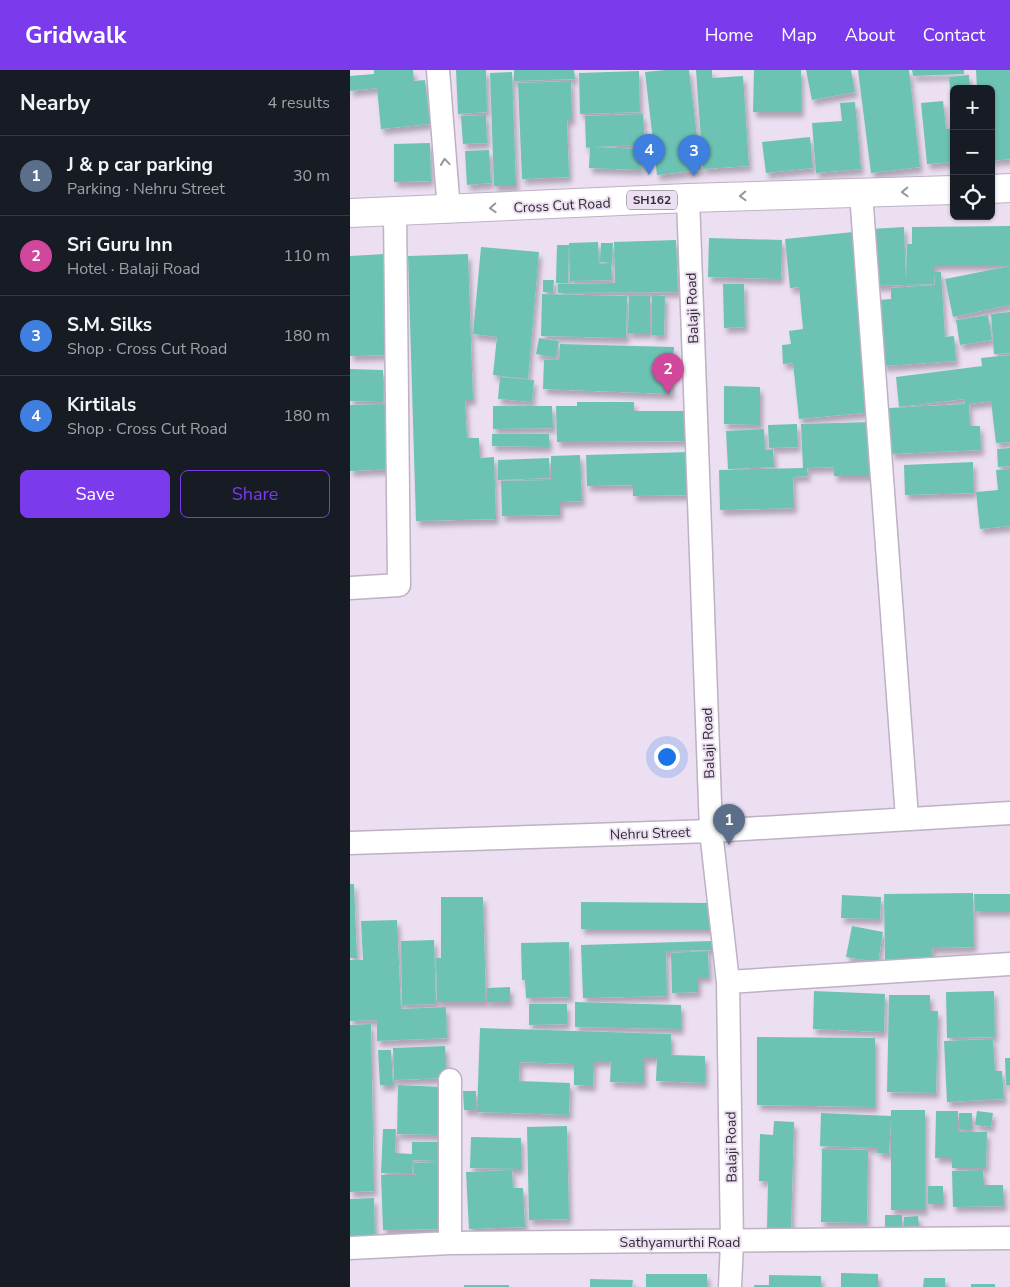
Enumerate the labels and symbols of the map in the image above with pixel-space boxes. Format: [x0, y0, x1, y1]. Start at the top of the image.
pin: 4 [633, 134, 665, 175]
pin: 3 [678, 135, 710, 176]
one-way arrow [440, 158, 451, 166]
one-way arrow [901, 186, 909, 197]
road number: SH162 [627, 190, 677, 210]
one-way arrow [738, 191, 746, 202]
street label: Cross Cut Road [513, 193, 611, 218]
one-way arrow [489, 203, 497, 214]
street label: Balaji Road [682, 272, 703, 344]
pin: 2 [652, 353, 684, 394]
street label: Balaji Road [698, 707, 719, 779]
your location [654, 744, 680, 770]
pin: 1 [713, 804, 745, 845]
street label: Nehru Street [609, 823, 691, 844]
street label: Balaji Road [721, 1111, 742, 1183]
street label: Sathyamurthi Road [620, 1233, 740, 1252]

